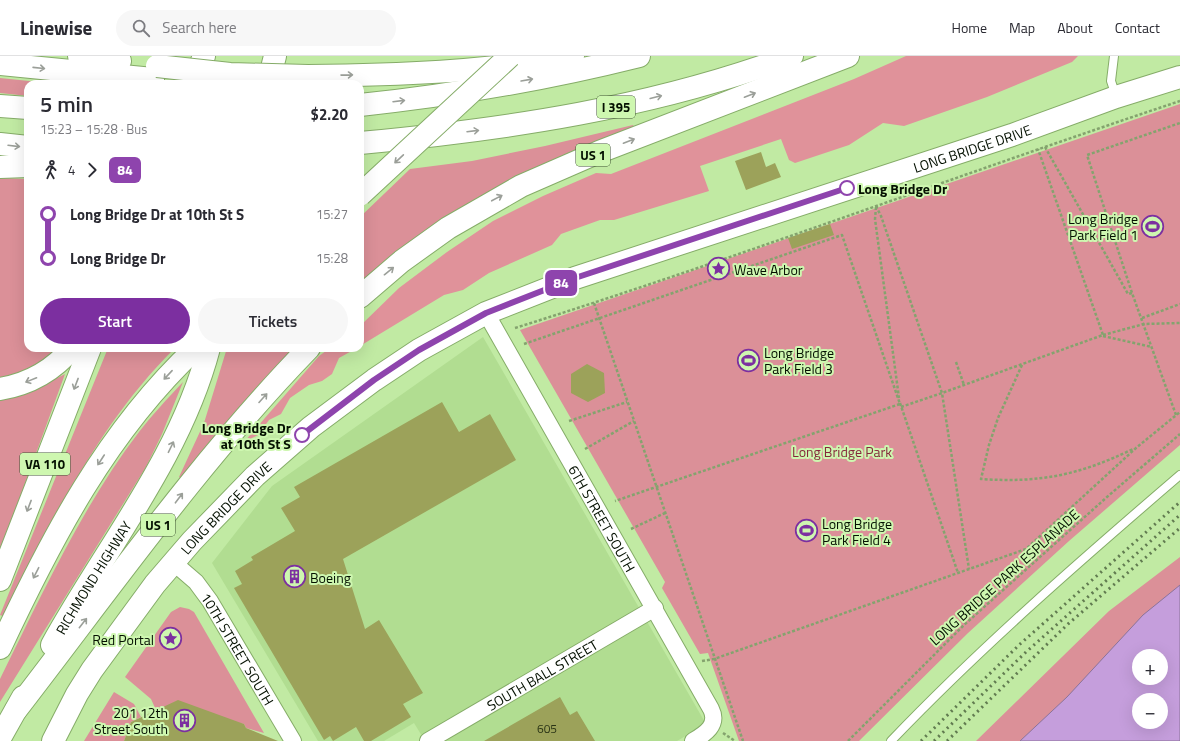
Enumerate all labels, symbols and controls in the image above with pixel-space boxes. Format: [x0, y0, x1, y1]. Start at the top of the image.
search box [116, 10, 396, 46]
text: Linewise [20, 13, 92, 42]
text: Search here [162, 16, 237, 39]
icon: search [130, 17, 152, 39]
text: Home [952, 17, 987, 38]
text: Map [1009, 17, 1035, 38]
text: About [1057, 17, 1093, 38]
text: Contact [1115, 17, 1160, 38]
one-way arrow [32, 65, 45, 72]
one-way arrow [340, 72, 353, 79]
one-way arrow [520, 76, 533, 84]
text: 5 min [40, 87, 93, 121]
one-way arrow [744, 90, 756, 98]
one-way arrow [649, 93, 662, 101]
road number: I 395 [597, 96, 635, 118]
one-way arrow [392, 97, 405, 104]
text: $2.20 [311, 103, 348, 126]
street label: LONG BRIDGE DRIVE [910, 118, 1034, 177]
text: 15:23 – 15:28 · Bus [40, 119, 147, 139]
one-way arrow [466, 127, 479, 135]
one-way arrow [622, 136, 634, 144]
one-way arrow [7, 142, 20, 149]
road number: US 1 [576, 144, 610, 166]
one-way arrow [394, 154, 404, 164]
icon: walk [40, 159, 62, 181]
icon: forward [81, 159, 103, 181]
text: 84 [117, 159, 133, 180]
text: 4 [68, 160, 75, 180]
place label: Long Bridge Dr [858, 178, 947, 199]
marker: Long Bridge Dr [839, 180, 855, 196]
one-way arrow [491, 194, 503, 202]
text: Long Bridge Dr at 10th St S [70, 203, 244, 226]
text: 15:27 [316, 204, 348, 224]
place label: Long Bridge Park Field 1 [1068, 208, 1138, 245]
sports icon: Long Bridge Park Field 1 [1140, 213, 1166, 239]
text: Long Bridge Dr [70, 247, 166, 270]
text: 15:28 [316, 248, 348, 268]
place icon: Wave Arbor [705, 256, 731, 282]
place label: Wave Arbor [734, 259, 803, 280]
one-way arrow [384, 267, 395, 276]
line badge: 84 [543, 270, 579, 296]
text: 84 [553, 272, 569, 293]
button: Start [40, 298, 190, 344]
button: Tickets [198, 298, 348, 344]
place label: Long Bridge Park Field 3 [764, 342, 834, 379]
sports icon: Long Bridge Park Field 3 [736, 347, 762, 373]
one-way arrow [163, 370, 173, 380]
one-way arrow [25, 376, 37, 384]
one-way arrow [72, 378, 80, 390]
one-way arrow [258, 393, 267, 404]
place label: Long Bridge Dr at 10th St S [202, 417, 291, 454]
marker: Long Bridge Dr at 10th St S [294, 427, 310, 443]
one-way arrow [168, 441, 175, 453]
park label: Long Bridge Park [792, 441, 892, 462]
road number: VA 110 [20, 453, 70, 475]
one-way arrow [97, 454, 105, 465]
street label: LONG BRIDGE DRIVE [175, 456, 276, 558]
street label: 6TH STREET SOUTH [564, 461, 641, 576]
one-way arrow [174, 492, 183, 503]
one-way arrow [25, 499, 33, 511]
street label: LONG BRIDGE PARK ESPLANADE [924, 504, 1084, 650]
place label: Long Bridge Park Field 4 [822, 513, 892, 550]
road number: US 1 [141, 514, 175, 536]
street label: RICHMOND HIGHWAY [50, 516, 136, 638]
sports icon: Long Bridge Park Field 4 [794, 518, 820, 544]
building icon: Boeing [281, 564, 307, 590]
one-way arrow [32, 567, 40, 579]
place label: Boeing [310, 567, 351, 588]
street label: 10TH STREET SOUTH [196, 588, 280, 709]
one-way arrow [79, 618, 87, 629]
place icon: Red Portal [157, 626, 183, 652]
place label: Red Portal [92, 629, 154, 650]
street label: SOUTH BALL STREET [482, 633, 602, 715]
map controls [1132, 649, 1168, 729]
button: + [1132, 649, 1168, 685]
button: − [1132, 693, 1168, 729]
place label: 201 12th Street South [94, 702, 168, 739]
building icon: 201 12th Street South [171, 707, 197, 733]
house number: 605 [537, 719, 557, 738]

